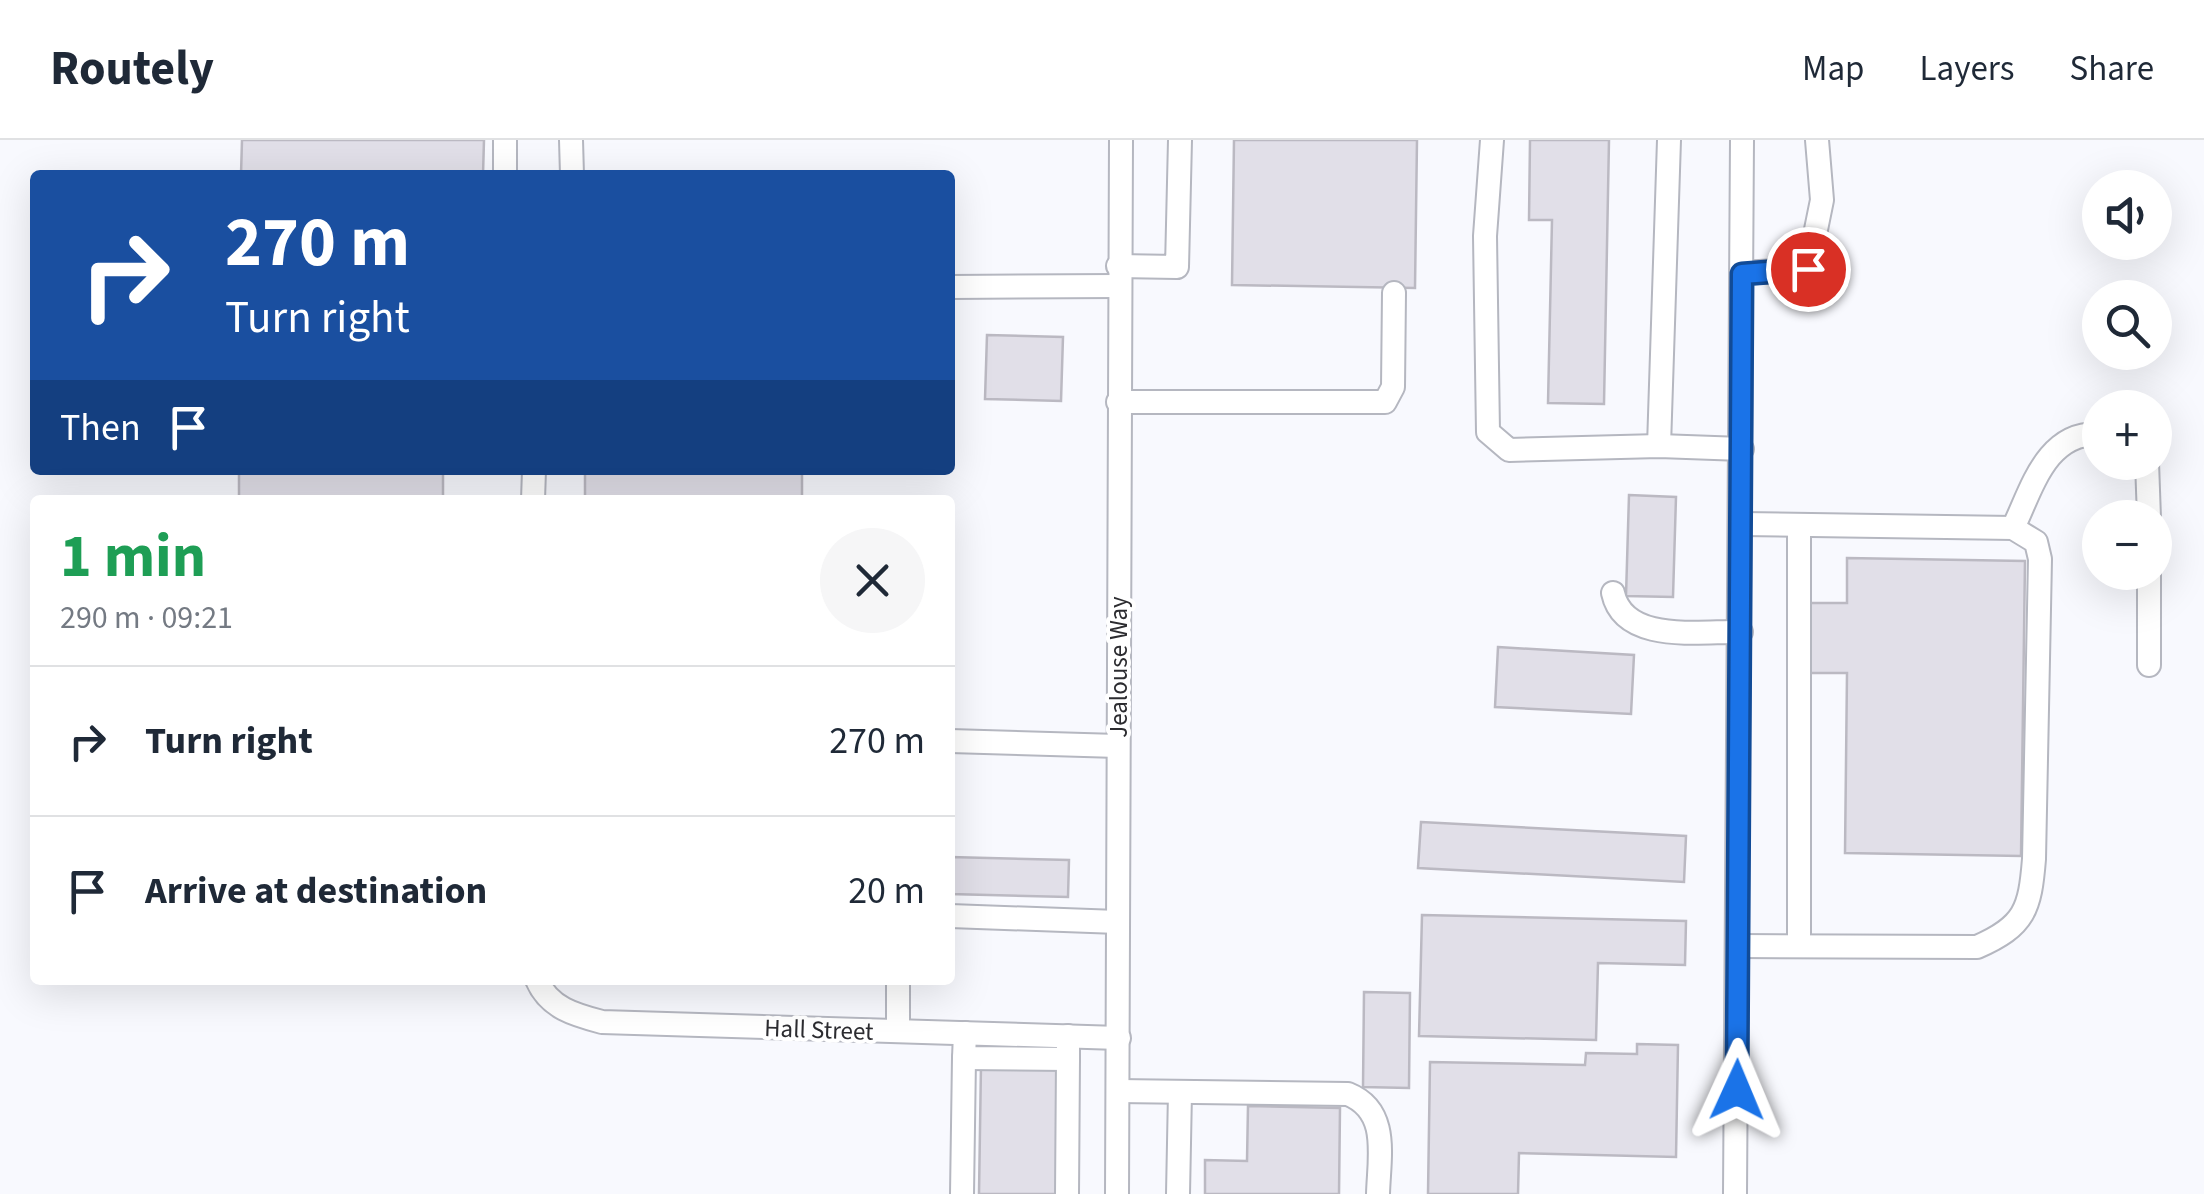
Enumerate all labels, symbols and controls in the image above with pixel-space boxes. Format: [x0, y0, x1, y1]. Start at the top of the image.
text: Routely [50, 35, 214, 103]
text: Map [1802, 44, 1865, 94]
text: Layers [1920, 44, 2014, 94]
text: Share [2069, 44, 2154, 94]
map controls [2082, 170, 2172, 590]
button: sound [2082, 170, 2172, 260]
text: 270 m [225, 193, 410, 293]
icon: right [60, 210, 190, 340]
pin [1766, 227, 1851, 312]
icon: arrive [1781, 242, 1836, 297]
button: search [2082, 280, 2172, 370]
text: Turn right [225, 286, 410, 350]
button: + [2082, 390, 2172, 480]
icon: arrive [161, 400, 216, 455]
text: Then [60, 401, 141, 455]
button: − [2082, 500, 2172, 590]
text: 1 min [60, 515, 206, 600]
button: close [820, 528, 925, 633]
text: 290 m · 09:21 [60, 595, 233, 641]
street label: Jealouse Way [1101, 596, 1137, 738]
icon: right [60, 714, 115, 769]
text: Turn right [145, 714, 313, 768]
text: 270 m [829, 714, 925, 768]
icon: arrive [60, 864, 115, 919]
text: Arrive at destination [145, 864, 487, 918]
text: 20 m [848, 864, 925, 918]
street label: Hall Street [764, 1010, 875, 1050]
position arrow [1685, 1038, 1789, 1142]

